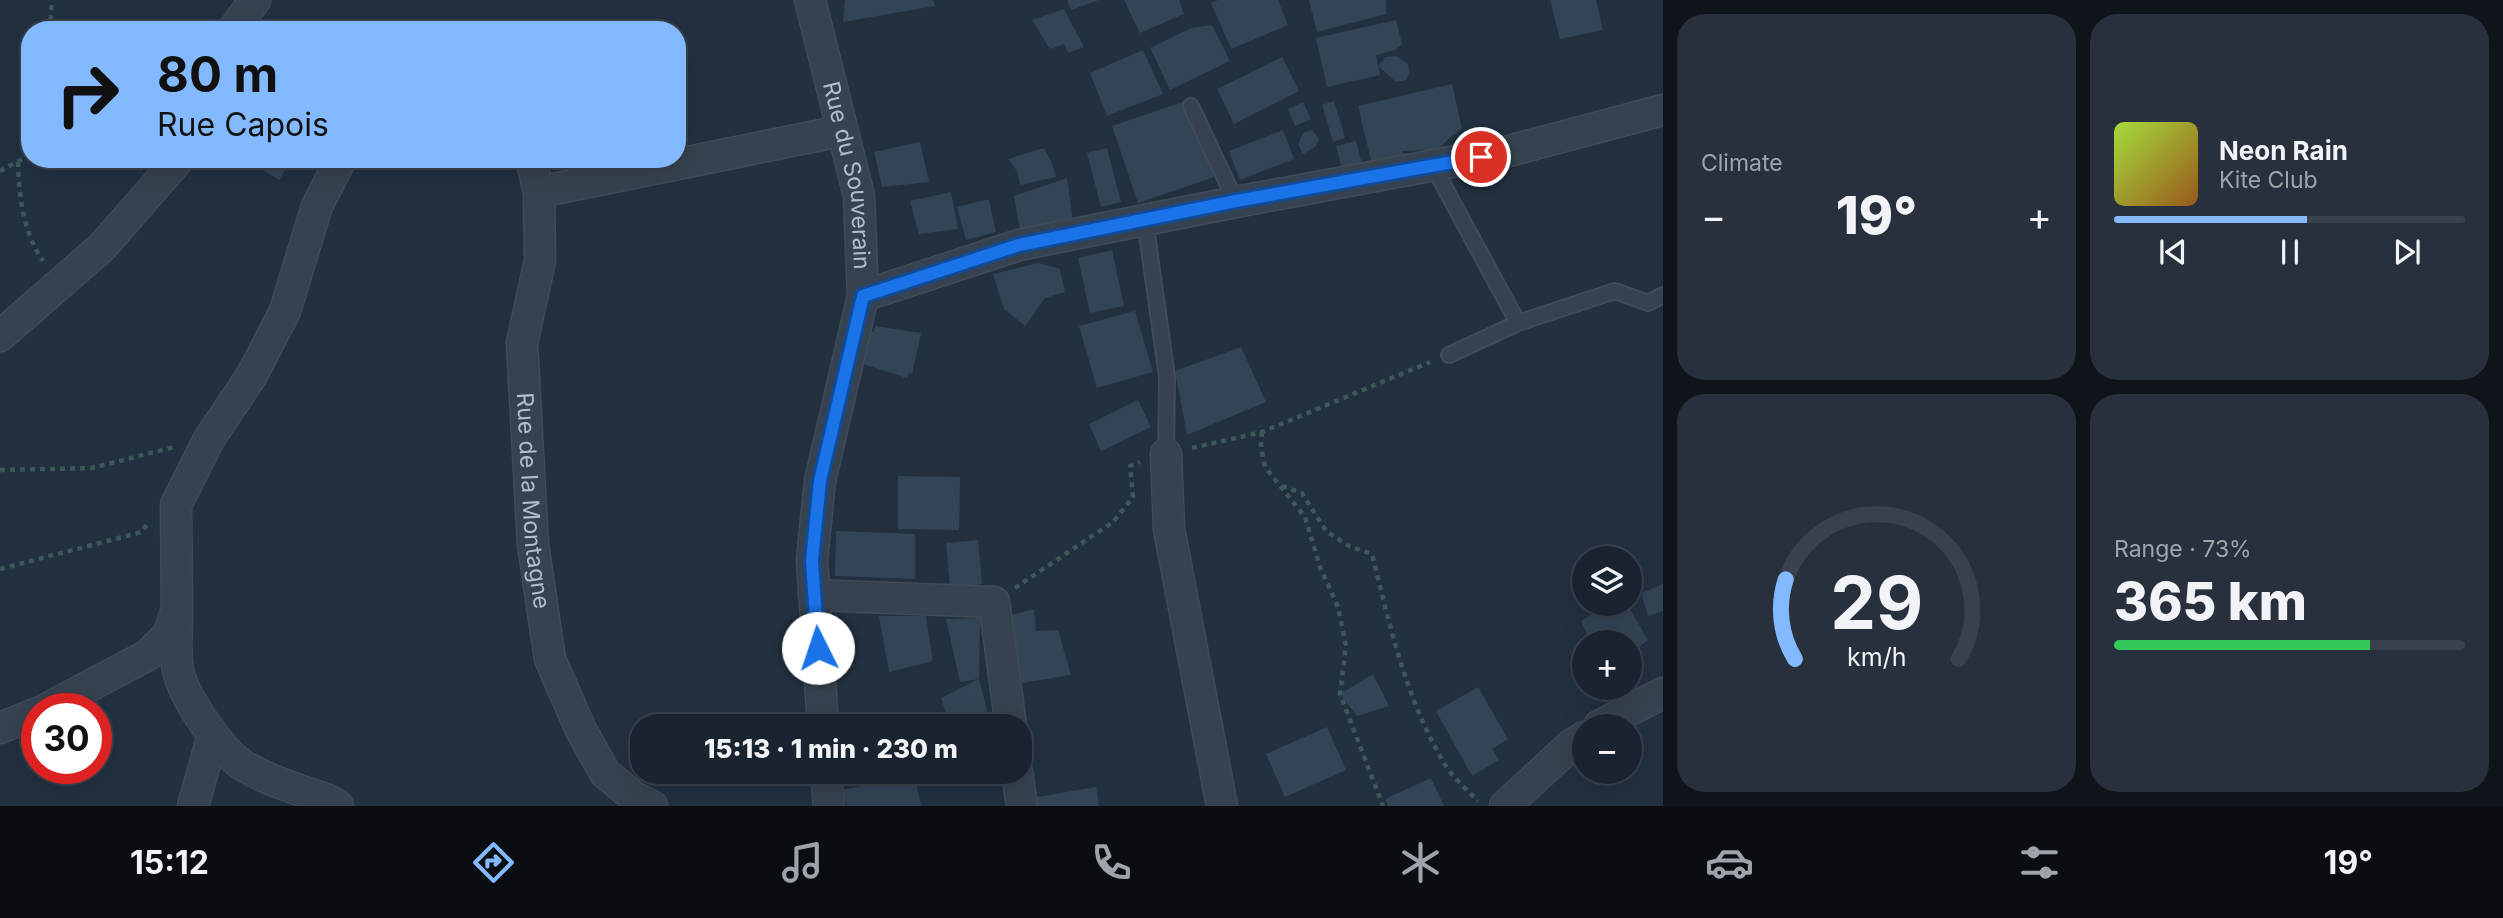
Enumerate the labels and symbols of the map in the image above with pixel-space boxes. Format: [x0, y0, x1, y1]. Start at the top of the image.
street label: Rue du Souverain [817, 78, 876, 270]
pin [1451, 127, 1511, 187]
street label: Rue de la Montagne [511, 392, 556, 611]
position arrow [781, 611, 855, 685]
speed limit sign: 30 [21, 693, 112, 784]

